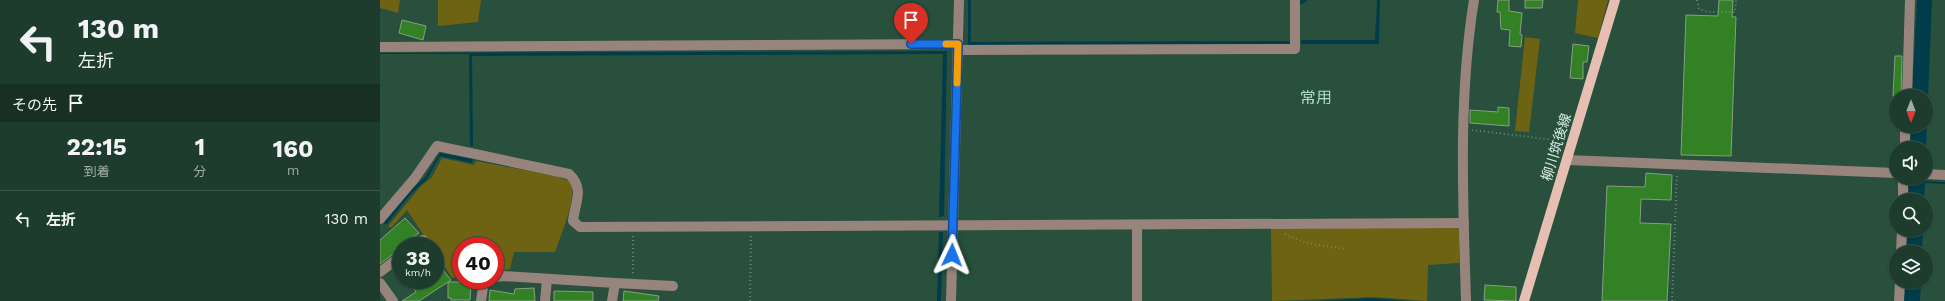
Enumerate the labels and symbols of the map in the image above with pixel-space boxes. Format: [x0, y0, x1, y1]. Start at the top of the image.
pin [894, 3, 928, 44]
district label: 常用 [1300, 88, 1332, 107]
north arrow [1889, 89, 1933, 133]
street label: 柳川筑後線 [1538, 111, 1574, 183]
position arrow [931, 234, 973, 276]
speed limit sign: 40 [452, 237, 504, 289]

